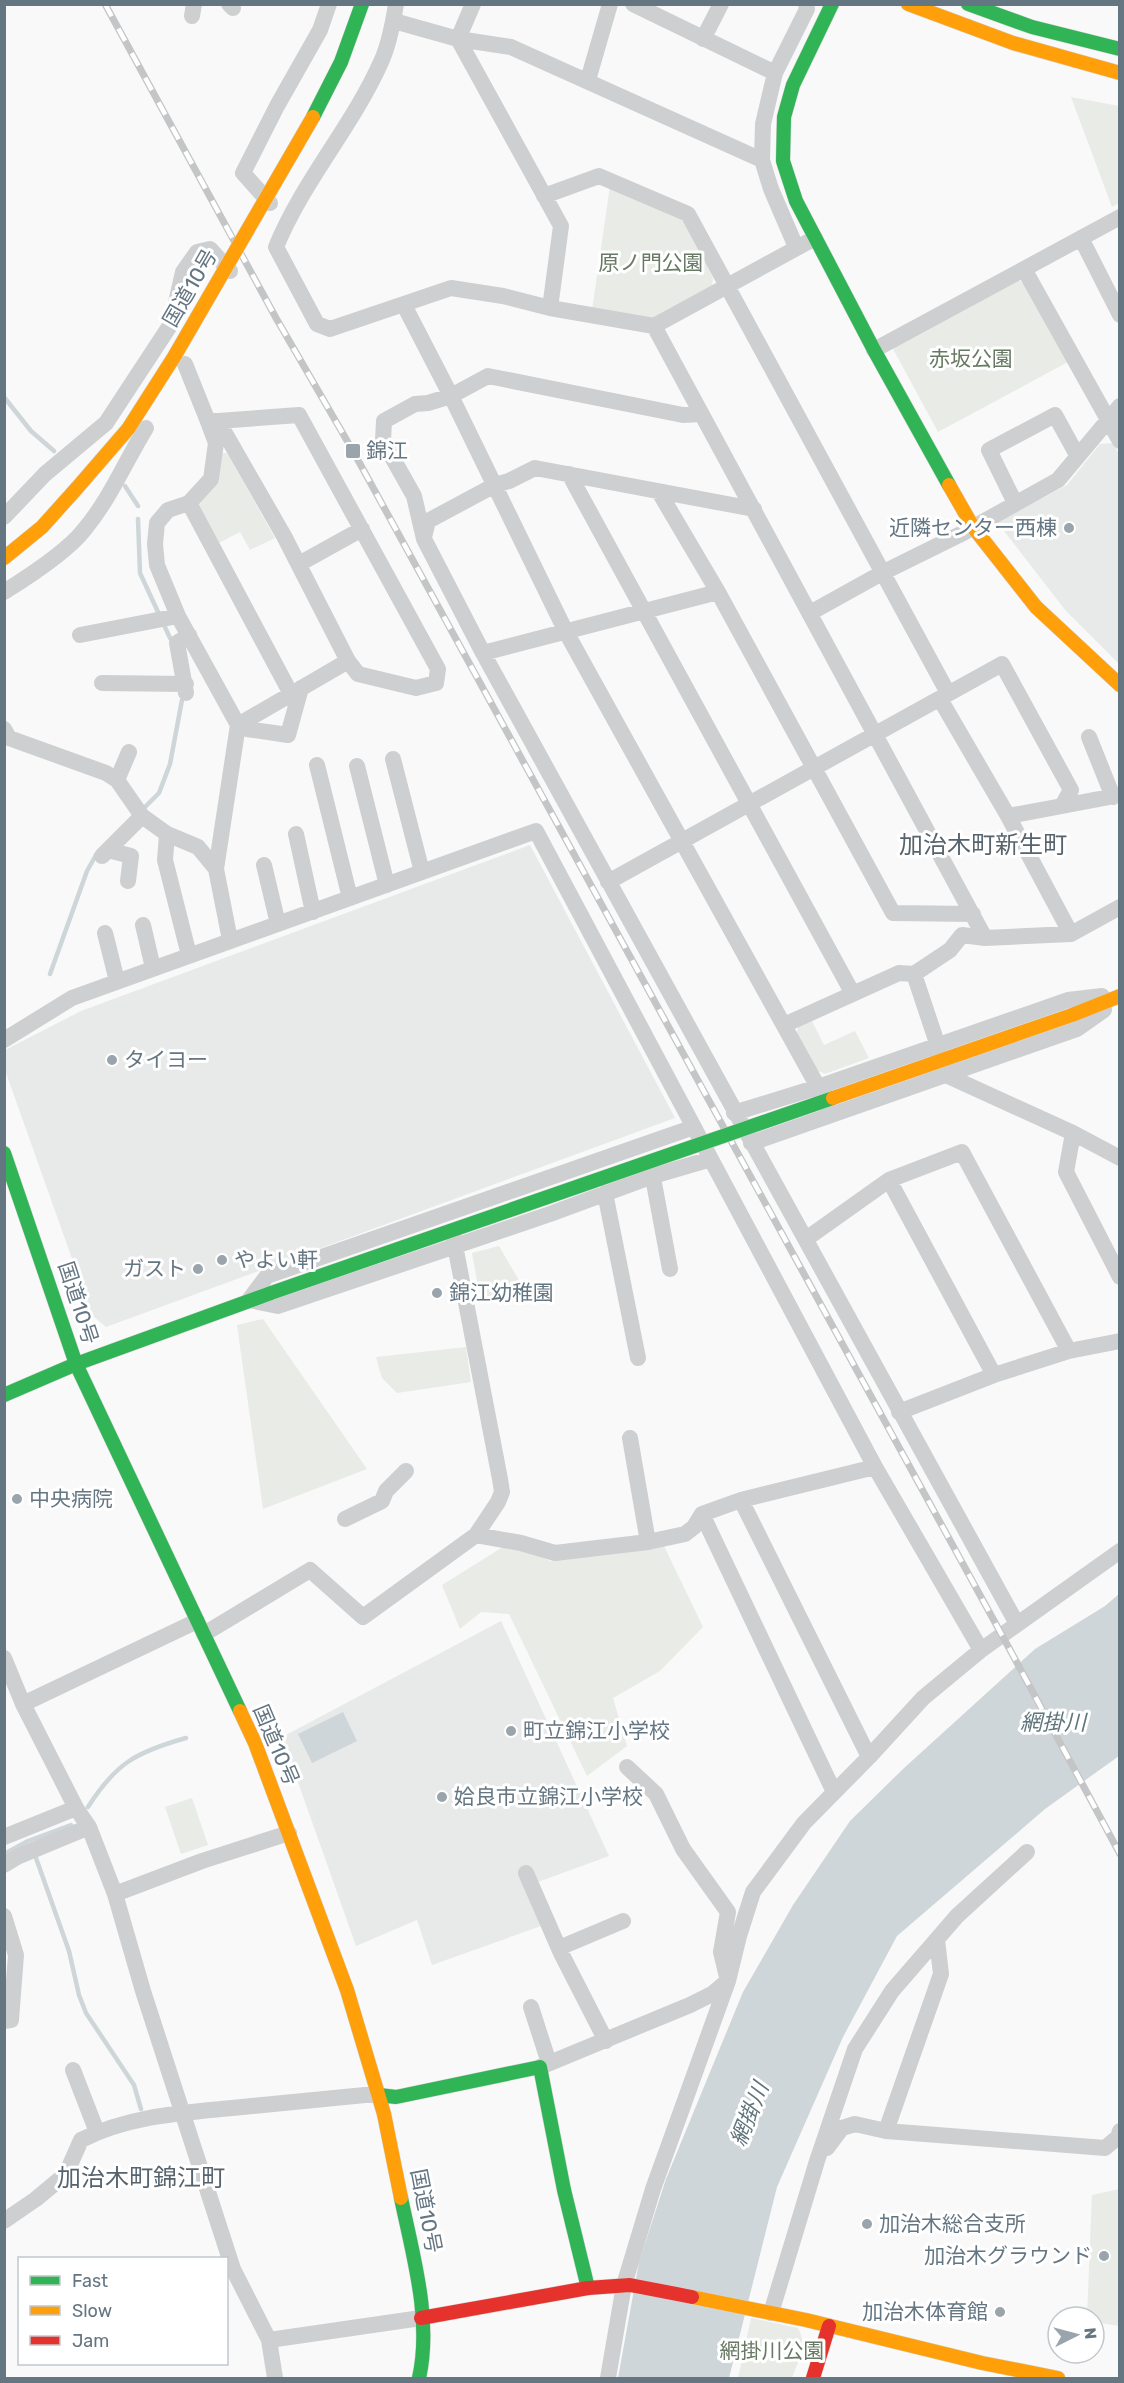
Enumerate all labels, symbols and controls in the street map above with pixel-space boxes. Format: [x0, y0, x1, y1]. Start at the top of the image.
street label: 国道10号 [157, 245, 222, 331]
park label: 原ノ門公園 [599, 250, 704, 275]
park label: 赤坂公園 [929, 346, 1013, 371]
place label: 錦江 [366, 438, 408, 463]
marker: 錦江 [344, 442, 362, 460]
place label: 近隣センター西棟 [889, 515, 1057, 540]
marker: 近隣センター西棟 [1062, 521, 1076, 535]
district label: 加治木町新生町 [899, 831, 1067, 859]
place label: タイヨー [124, 1047, 208, 1072]
marker: タイヨー [105, 1053, 119, 1067]
place label: やよい軒 [234, 1247, 318, 1272]
marker: やよい軒 [215, 1253, 229, 1267]
place label: ガスト [123, 1256, 186, 1281]
street label: 国道10号 [53, 1258, 104, 1347]
marker: ガスト [191, 1262, 205, 1276]
place label: 錦江幼稚園 [449, 1280, 554, 1305]
marker: 錦江幼稚園 [430, 1286, 444, 1300]
place label: 中央病院 [29, 1486, 113, 1511]
marker: 中央病院 [10, 1492, 24, 1506]
street label: 国道10号 [248, 1701, 305, 1789]
water label: 網掛川 [1020, 1709, 1088, 1736]
place label: 町立錦江小学校 [523, 1718, 670, 1743]
marker: 町立錦江小学校 [504, 1724, 518, 1738]
place label: 姶良市立錦江小学校 [454, 1784, 643, 1809]
marker: 姶良市立錦江小学校 [435, 1790, 449, 1804]
water label: 網掛川 [725, 2077, 775, 2150]
district label: 加治木町錦江町 [57, 2164, 225, 2192]
street label: 国道10号 [406, 2167, 447, 2255]
place label: 加治木総合支所 [879, 2211, 1026, 2236]
marker: 加治木総合支所 [860, 2217, 874, 2231]
place label: 加治木グラウンド [924, 2243, 1092, 2268]
marker: 加治木グラウンド [1097, 2249, 1111, 2263]
legend [18, 2257, 228, 2365]
text: Fast [72, 2270, 108, 2292]
place label: 加治木体育館 [862, 2299, 988, 2324]
text: Slow [72, 2300, 112, 2322]
marker: 加治木体育館 [993, 2305, 1007, 2319]
north arrow [1046, 2305, 1106, 2365]
text: N [1080, 2327, 1100, 2340]
text: Jam [72, 2330, 109, 2352]
park label: 網掛川公園 [720, 2338, 825, 2363]

